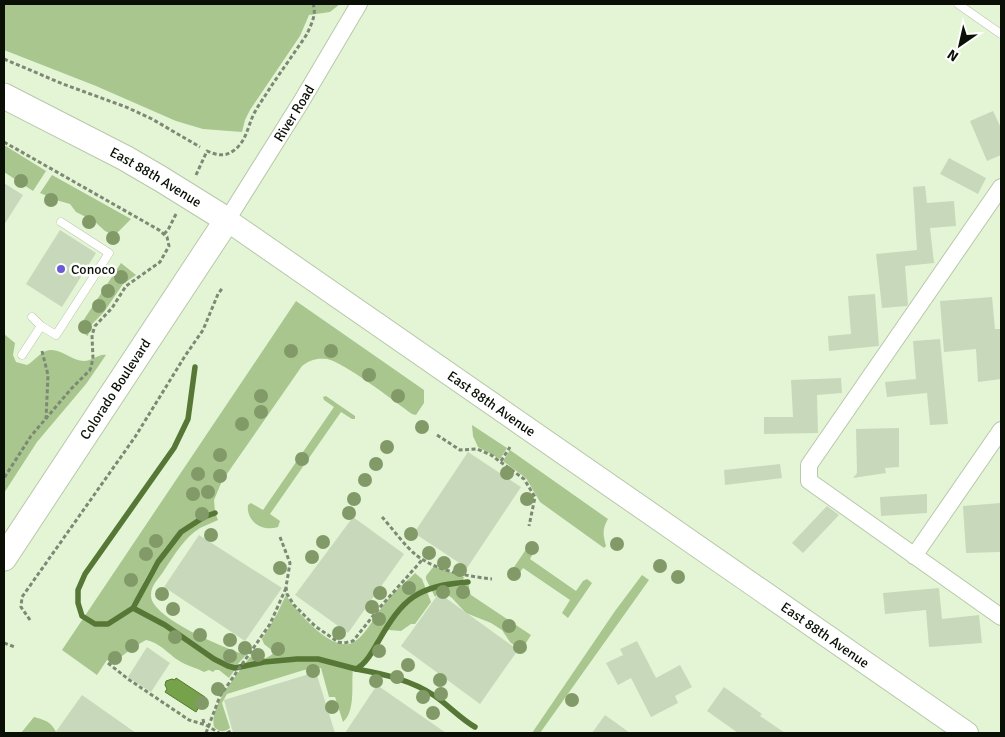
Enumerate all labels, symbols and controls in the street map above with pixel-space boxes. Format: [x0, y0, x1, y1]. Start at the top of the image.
north arrow [935, 20, 985, 70]
text: N [944, 46, 962, 65]
street label: River Road [270, 82, 318, 145]
street label: East 88th Avenue [107, 144, 204, 211]
place label: Conoco [71, 261, 115, 278]
marker: Conoco [55, 263, 67, 275]
street label: Colorado Boulevard [76, 336, 154, 443]
street label: East 88th Avenue [444, 367, 539, 440]
street label: East 88th Avenue [778, 599, 872, 672]

